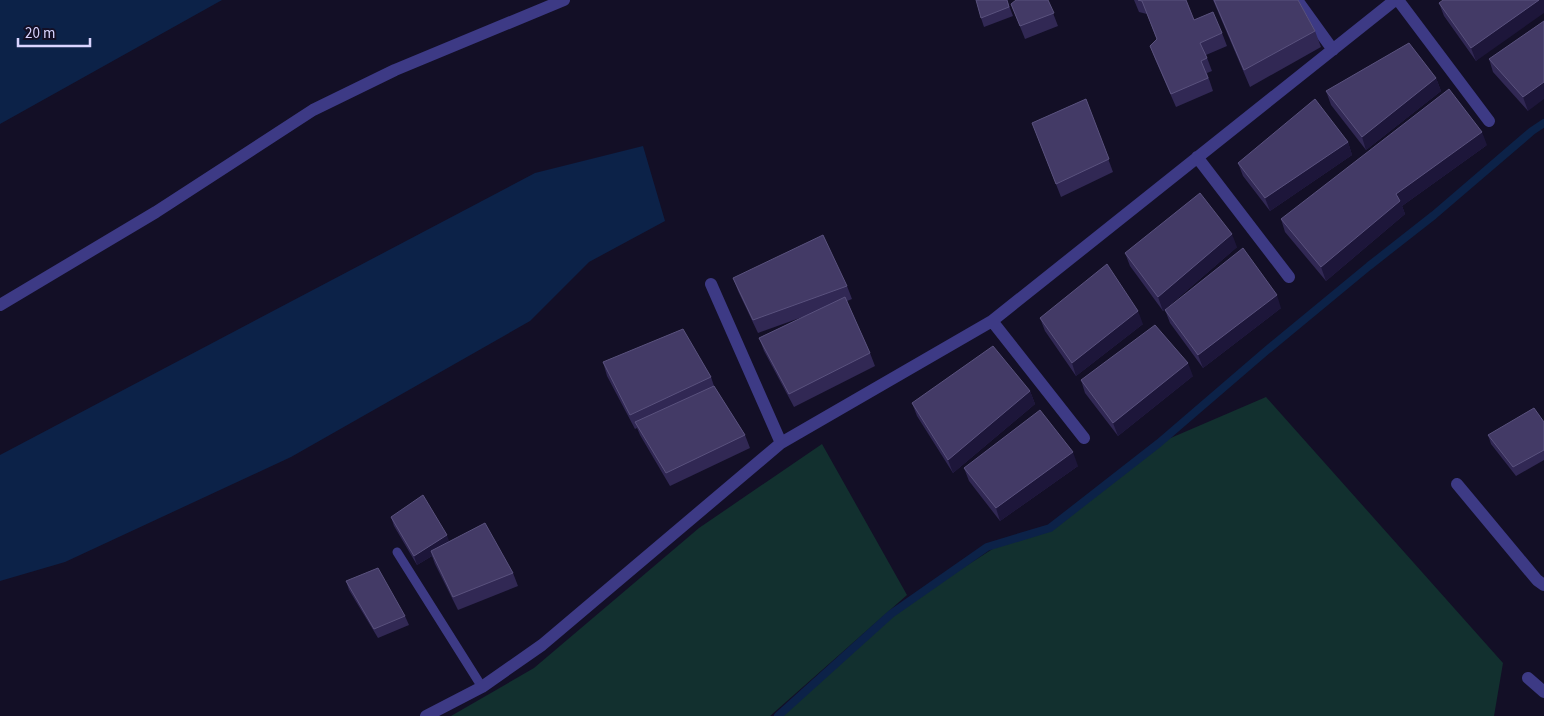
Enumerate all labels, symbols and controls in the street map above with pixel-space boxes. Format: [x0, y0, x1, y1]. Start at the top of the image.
scale bar [18, 15, 90, 47]
text: 20 m [25, 23, 55, 44]

